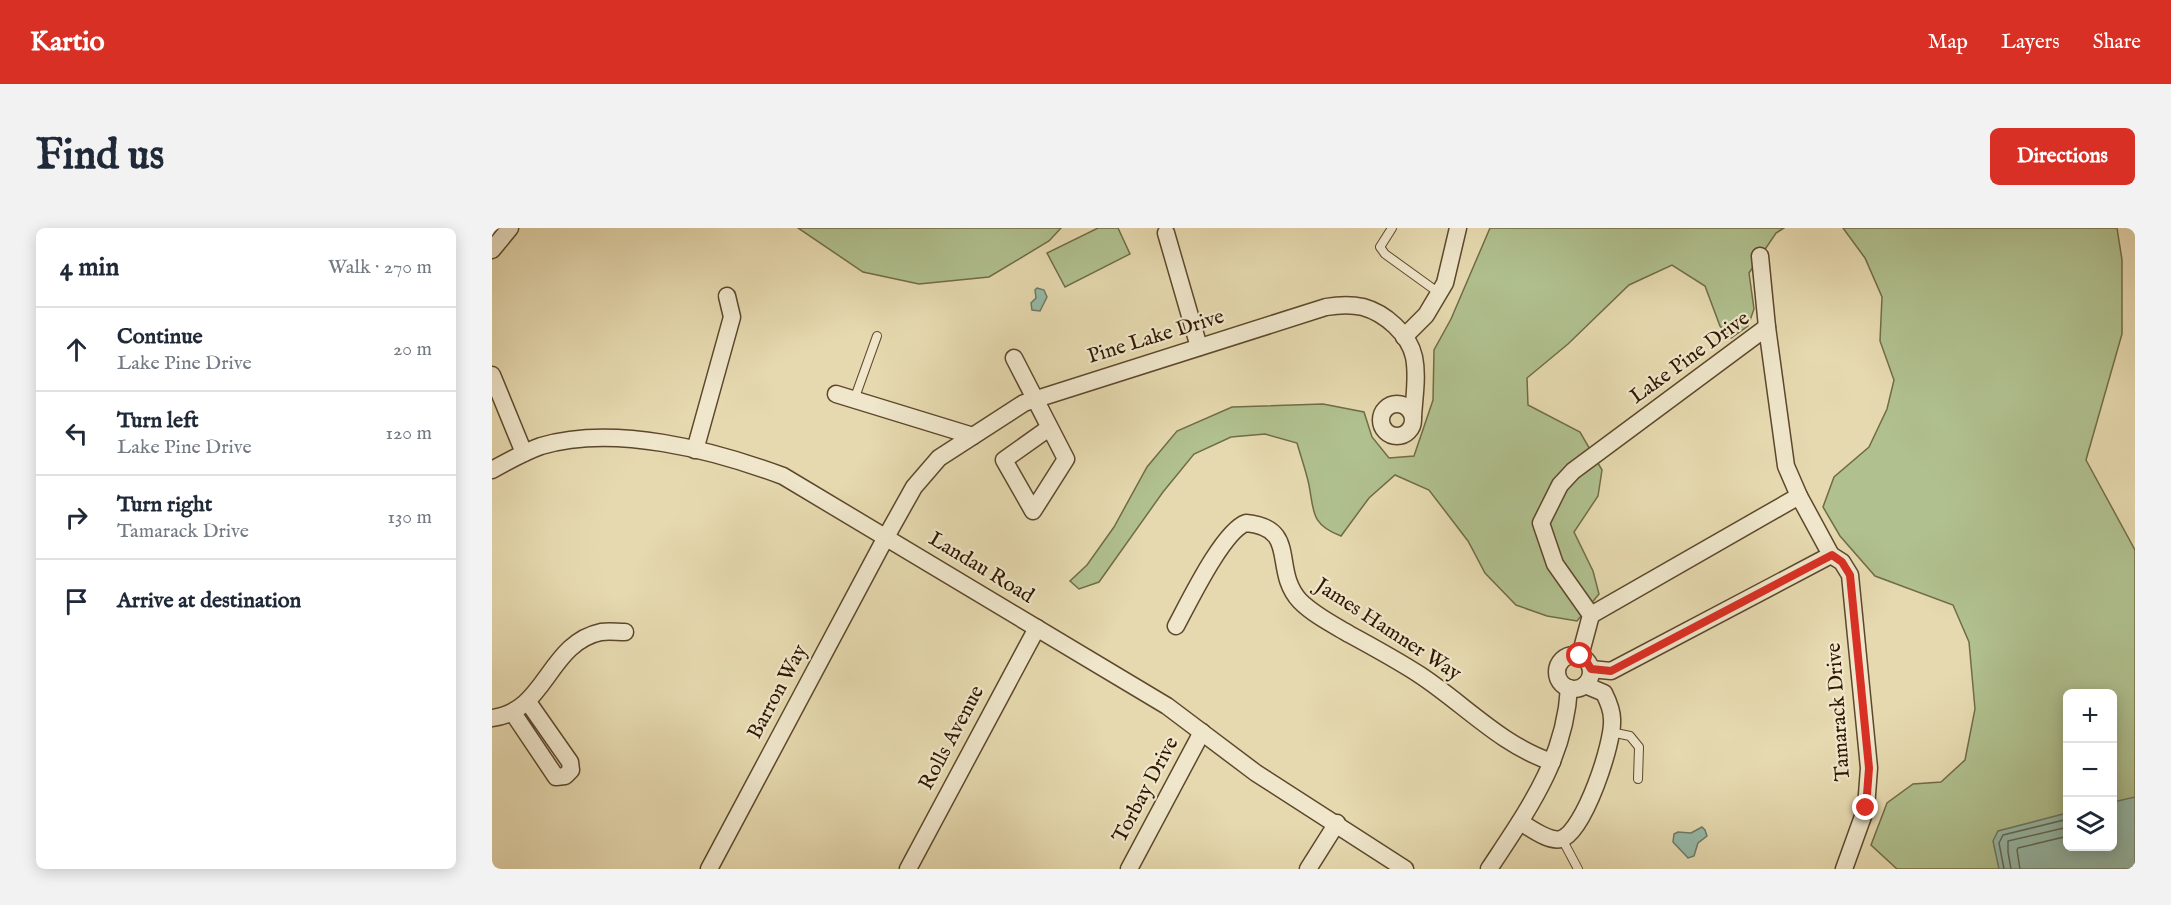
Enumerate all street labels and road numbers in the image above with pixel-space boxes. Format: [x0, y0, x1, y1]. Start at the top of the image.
street label: Pine Lake Drive [1084, 303, 1228, 371]
street label: Lake Pine Drive [1625, 305, 1755, 410]
street label: Landau Road [923, 526, 1039, 610]
street label: James Hamner Way [1308, 572, 1467, 688]
street label: Barron Way [742, 639, 814, 744]
street label: Tamarack Drive [1821, 642, 1857, 782]
street label: Rolls Avenue [913, 681, 991, 795]
street label: Torbay Drive [1107, 732, 1185, 848]

